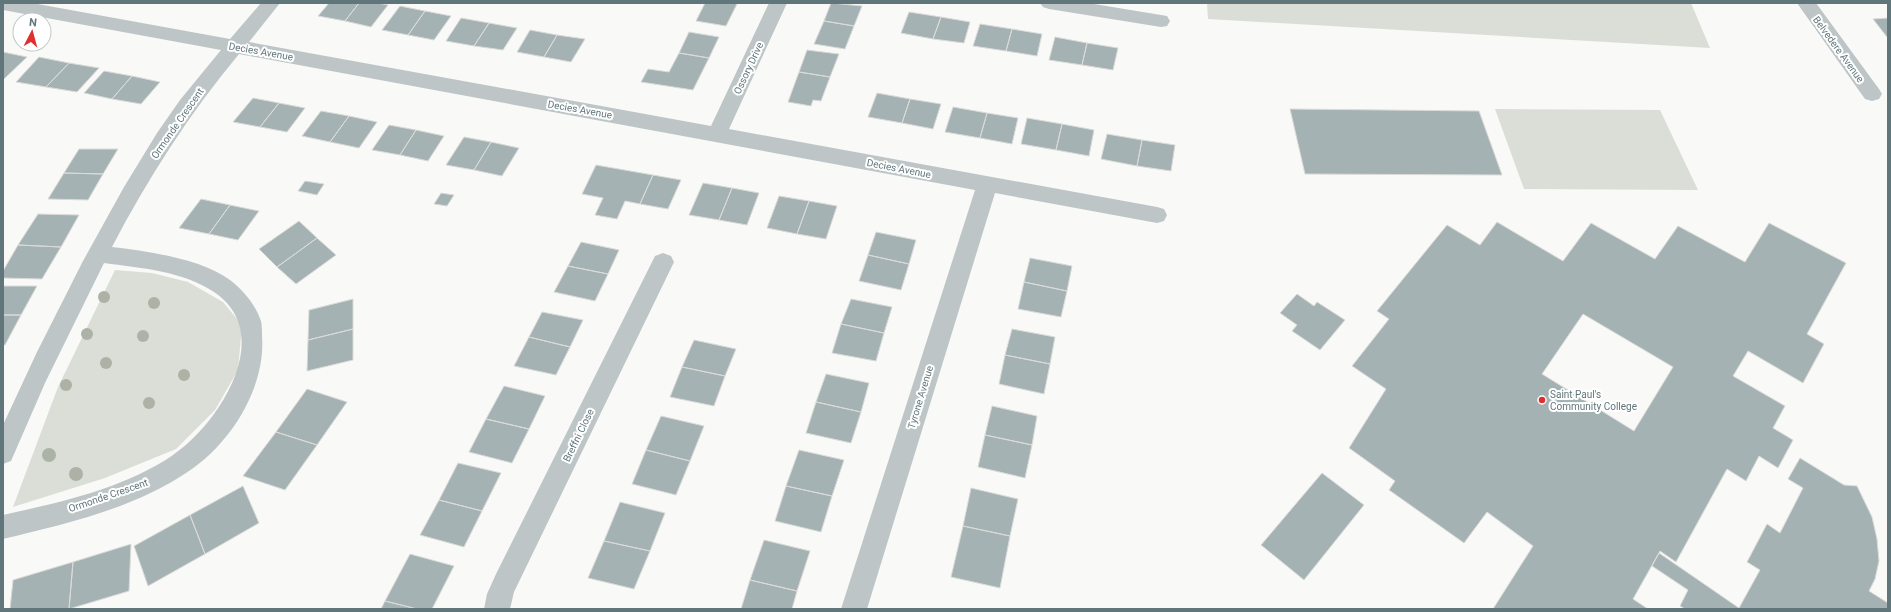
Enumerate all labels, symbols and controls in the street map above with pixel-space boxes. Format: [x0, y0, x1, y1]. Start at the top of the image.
north arrow [12, 12, 52, 52]
street label: Belvedere Avenue [1811, 14, 1866, 84]
text: N [28, 16, 38, 29]
street label: Decies Avenue [228, 40, 294, 63]
street label: Ossory Drive [732, 40, 765, 96]
street label: Ormonde Crescent [149, 86, 206, 161]
street label: Decies Avenue [547, 98, 613, 121]
street label: Decies Avenue [866, 157, 932, 180]
street label: Tyrone Avenue [906, 364, 935, 430]
place label: Saint Paul's Community College [1550, 389, 1637, 412]
marker: Saint Paul's Community College [1537, 395, 1547, 405]
street label: Breffni Close [561, 407, 596, 463]
street label: Ormonde Crescent [67, 477, 149, 514]

